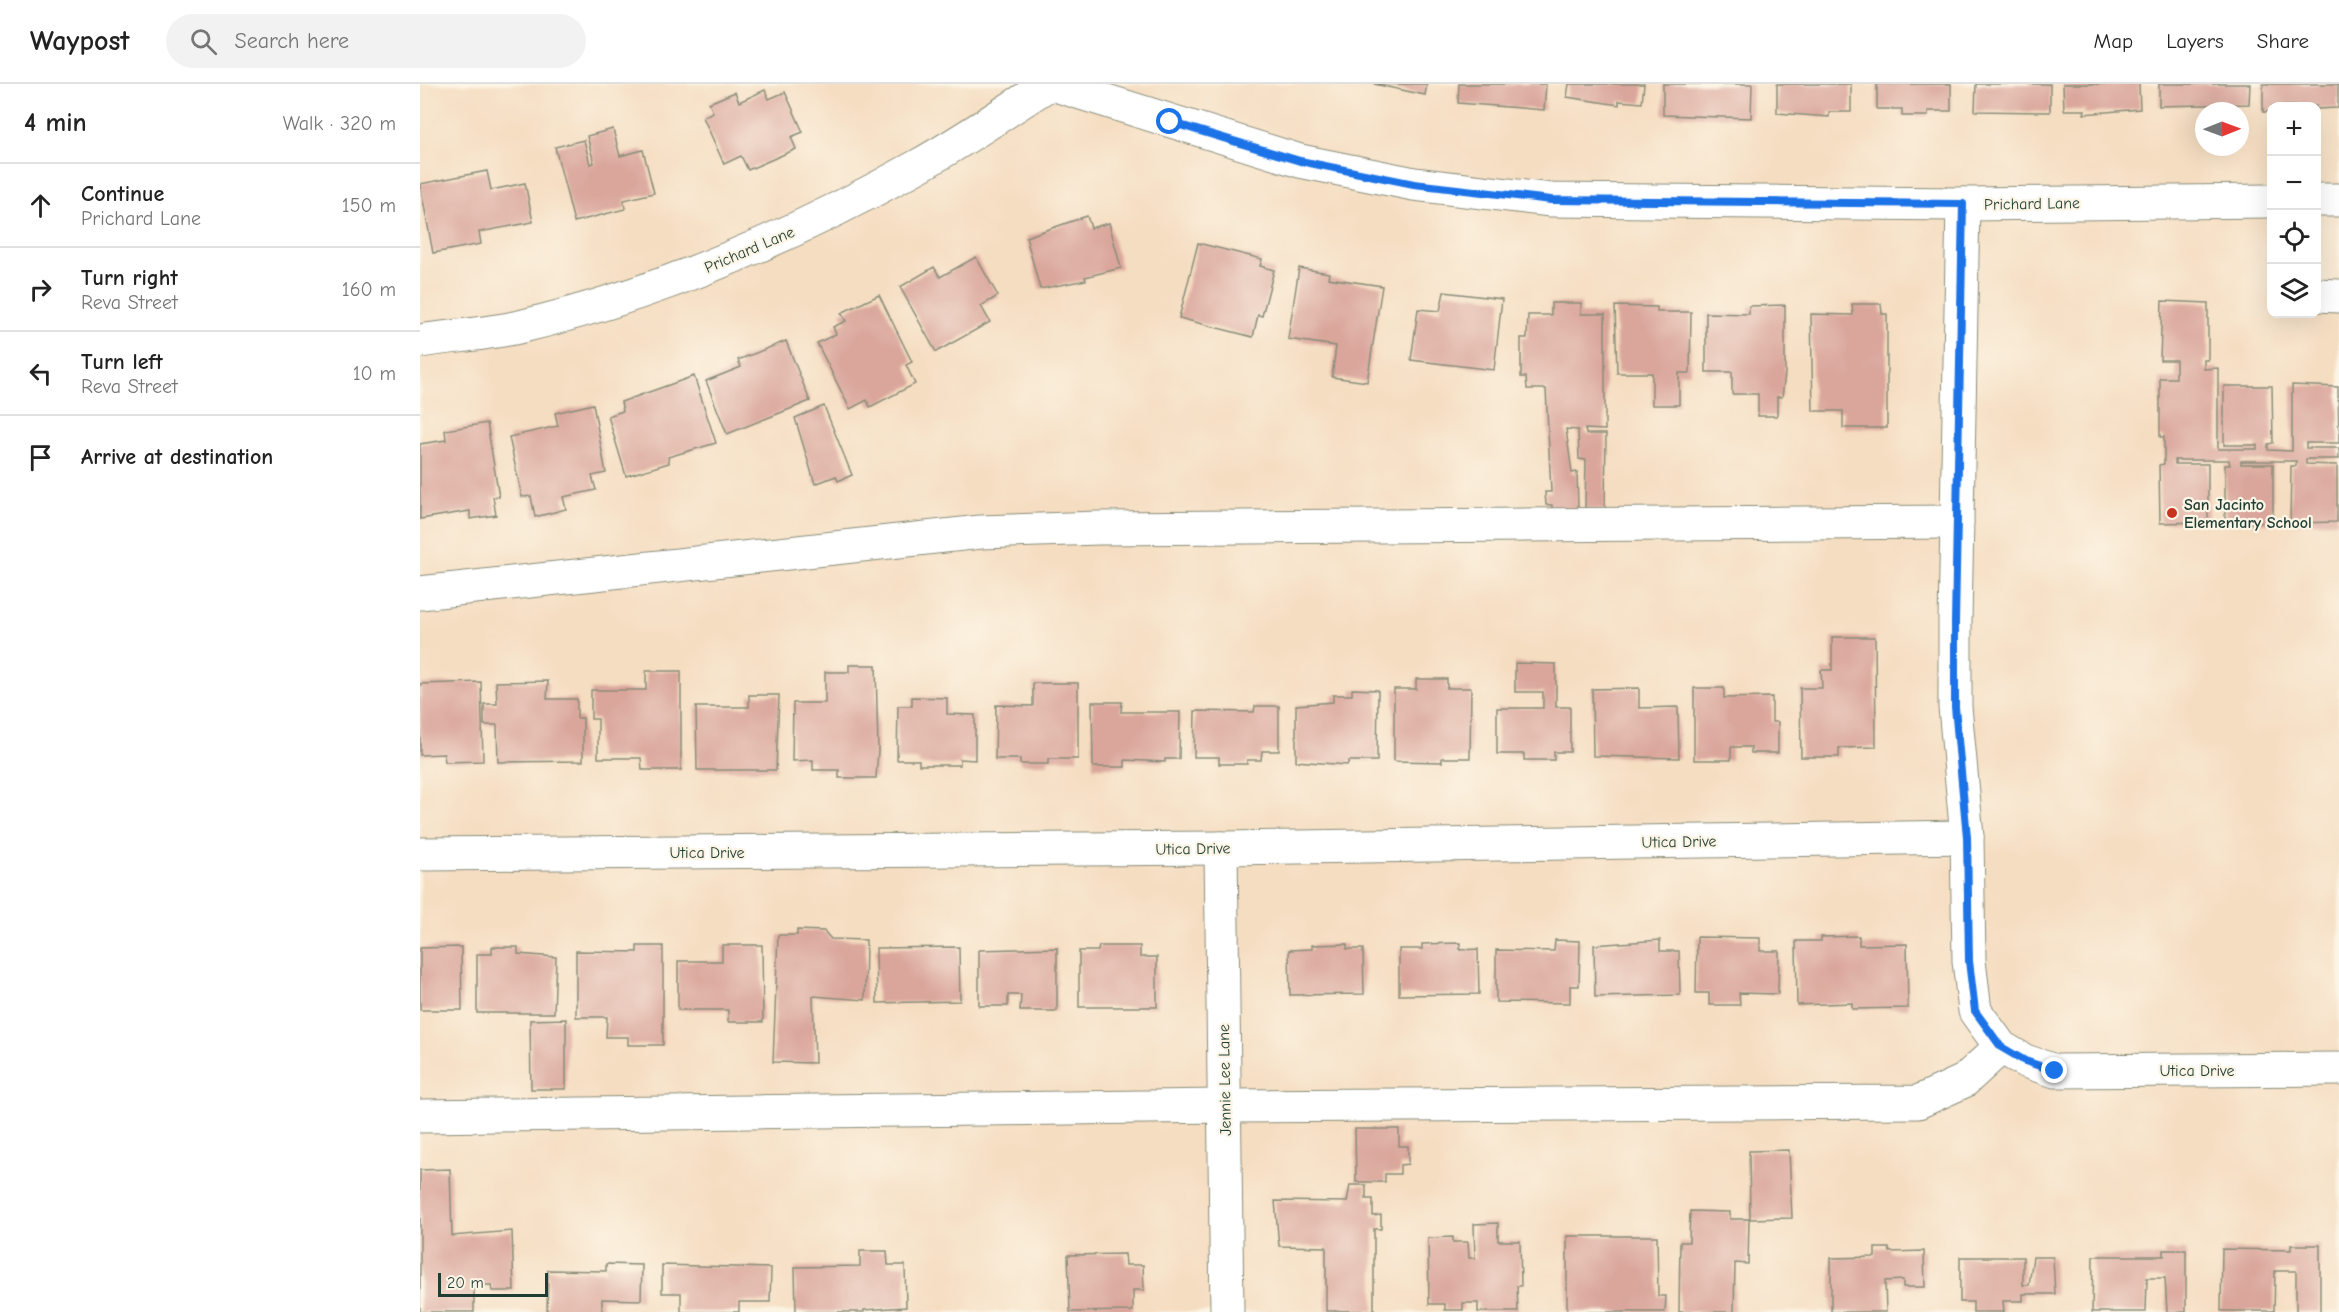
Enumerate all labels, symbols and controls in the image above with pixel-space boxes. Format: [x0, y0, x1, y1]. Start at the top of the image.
search box [166, 14, 586, 68]
text: Waypost [30, 25, 130, 57]
icon: search [187, 25, 220, 58]
text: Search here [235, 28, 349, 54]
text: Map [2094, 29, 2133, 53]
text: Layers [2166, 29, 2224, 53]
text: Share [2257, 29, 2309, 53]
north arrow [2195, 102, 2249, 156]
map controls [2267, 102, 2321, 318]
button: + [2267, 102, 2321, 156]
text: 4 min [24, 108, 87, 138]
route start [1156, 108, 1182, 134]
text: Walk · 320 m [283, 112, 396, 135]
button: − [2267, 156, 2321, 210]
text: Continue [81, 181, 164, 207]
icon: ahead [24, 189, 57, 222]
text: 150 m [342, 194, 396, 217]
street label: Prichard Lane [1984, 194, 2080, 214]
text: Prichard Lane [81, 207, 201, 230]
button: locate [2267, 210, 2321, 264]
street label: Prichard Lane [702, 223, 797, 277]
button: layers [2267, 264, 2321, 318]
text: Turn right [81, 265, 178, 291]
icon: right [24, 273, 57, 306]
text: 160 m [342, 278, 396, 301]
text: Reva Street [81, 291, 178, 314]
text: Turn left [81, 349, 163, 375]
icon: left [24, 357, 57, 390]
text: 10 m [353, 362, 396, 385]
text: Reva Street [81, 375, 178, 398]
icon: arrive [24, 441, 57, 474]
text: Arrive at destination [81, 444, 273, 470]
place label: San Jacinto Elementary School [2184, 496, 2312, 532]
marker: San Jacinto Elementary School [2165, 506, 2179, 520]
street label: Utica Drive [1641, 832, 1717, 852]
street label: Utica Drive [1155, 839, 1231, 859]
street label: Utica Drive [669, 844, 745, 862]
street label: Jennie Lee Lane [1215, 1024, 1235, 1136]
route end [2041, 1057, 2067, 1083]
street label: Utica Drive [2159, 1062, 2235, 1080]
scale bar [438, 1270, 548, 1298]
text: 20 m [447, 1274, 484, 1292]

